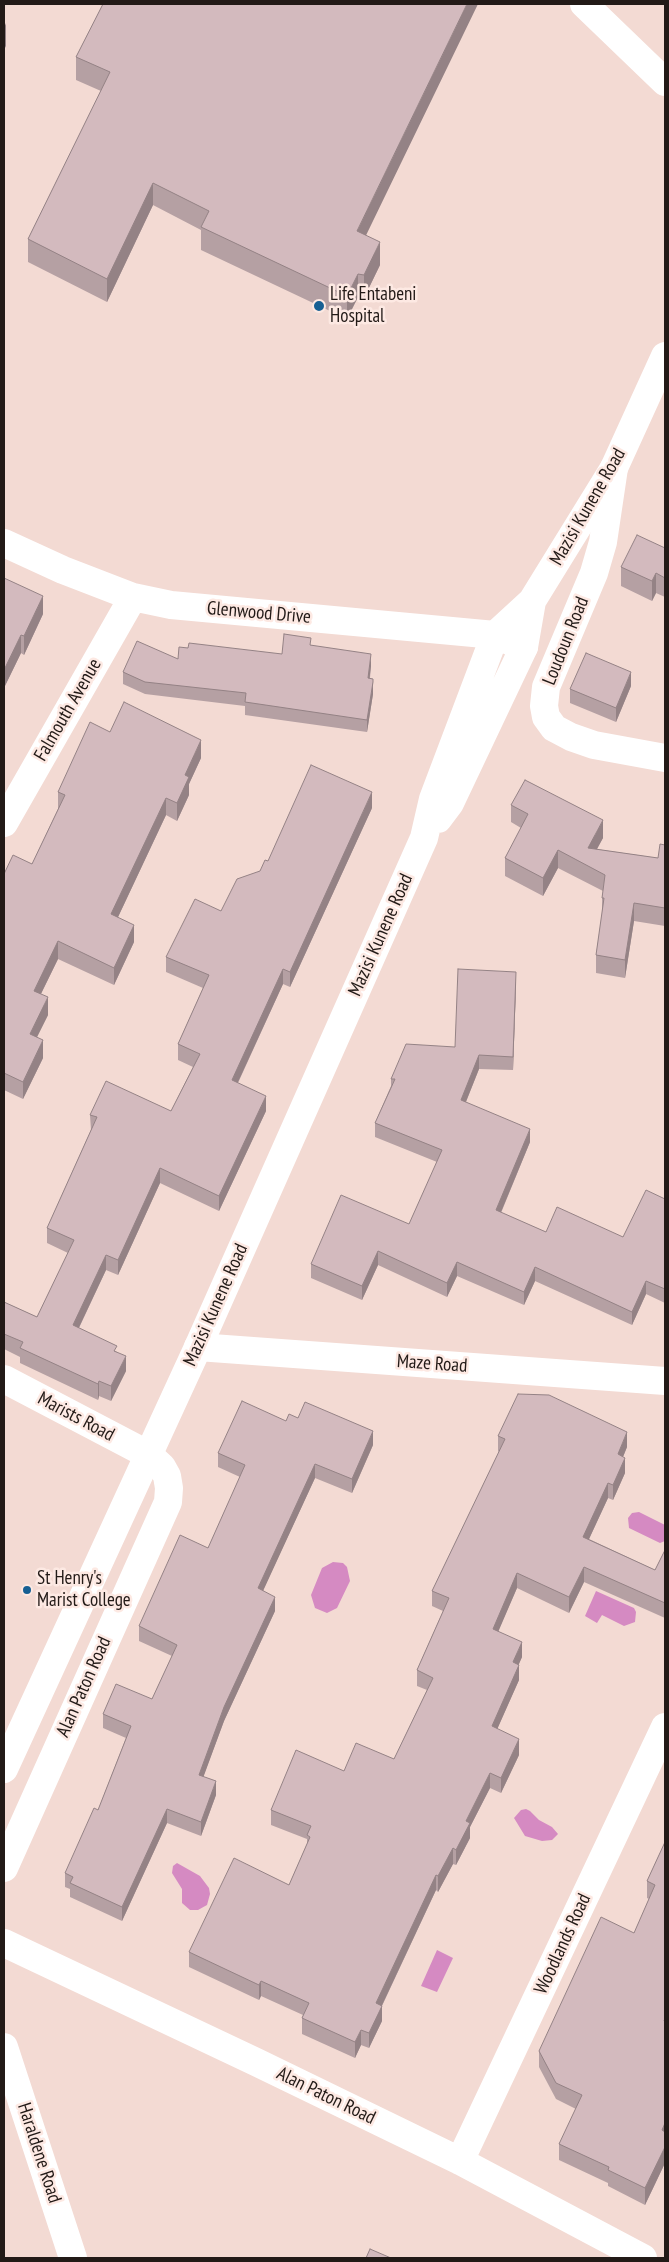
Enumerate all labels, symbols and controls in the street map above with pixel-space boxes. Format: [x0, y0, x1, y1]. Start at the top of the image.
place label: Life Entabeni Hospital [330, 284, 416, 328]
marker: Life Entabeni Hospital [312, 299, 326, 313]
street label: Mazisi Kunene Road [545, 444, 631, 570]
street label: Loudoun Road [538, 594, 594, 688]
street label: Glenwood Drive [206, 597, 312, 629]
street label: Falmouth Avenue [30, 655, 106, 765]
street label: Mazisi Kunene Road [344, 870, 418, 1000]
street label: Mazisi Kunene Road [179, 1240, 253, 1370]
street label: Maze Road [396, 1350, 468, 1378]
street label: Marists Road [34, 1387, 118, 1447]
place label: St Henry's Marist College [37, 1568, 131, 1612]
marker: St Henry's Marist College [21, 1584, 33, 1596]
street label: Alan Paton Road [52, 1633, 116, 1741]
street label: Woodlands Road [530, 1890, 596, 1998]
street label: Alan Paton Road [273, 2062, 379, 2130]
street label: Haraldene Road [12, 2100, 66, 2206]

